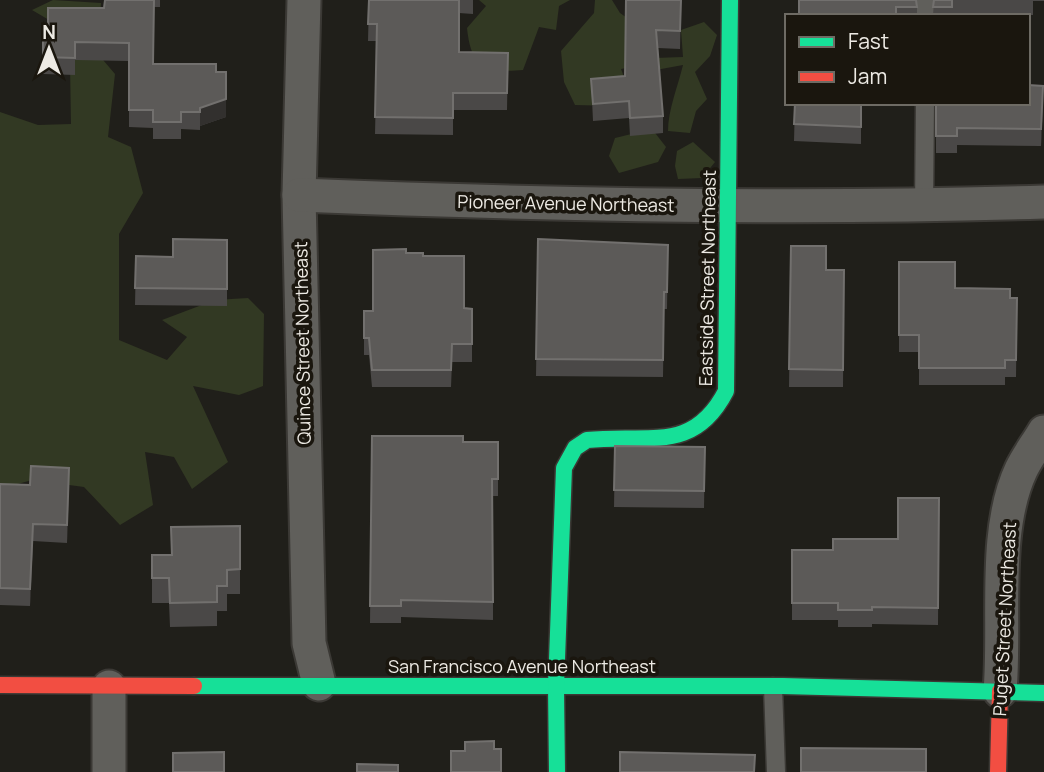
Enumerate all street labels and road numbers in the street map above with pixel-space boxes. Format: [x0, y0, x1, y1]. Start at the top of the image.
street label: Eastside Street Northeast [693, 170, 721, 386]
street label: Pioneer Avenue Northeast [457, 189, 675, 217]
street label: Quince Street Northeast [288, 241, 316, 445]
street label: Puget Street Northeast [987, 521, 1021, 717]
street label: San Francisco Avenue Northeast [388, 654, 656, 678]

